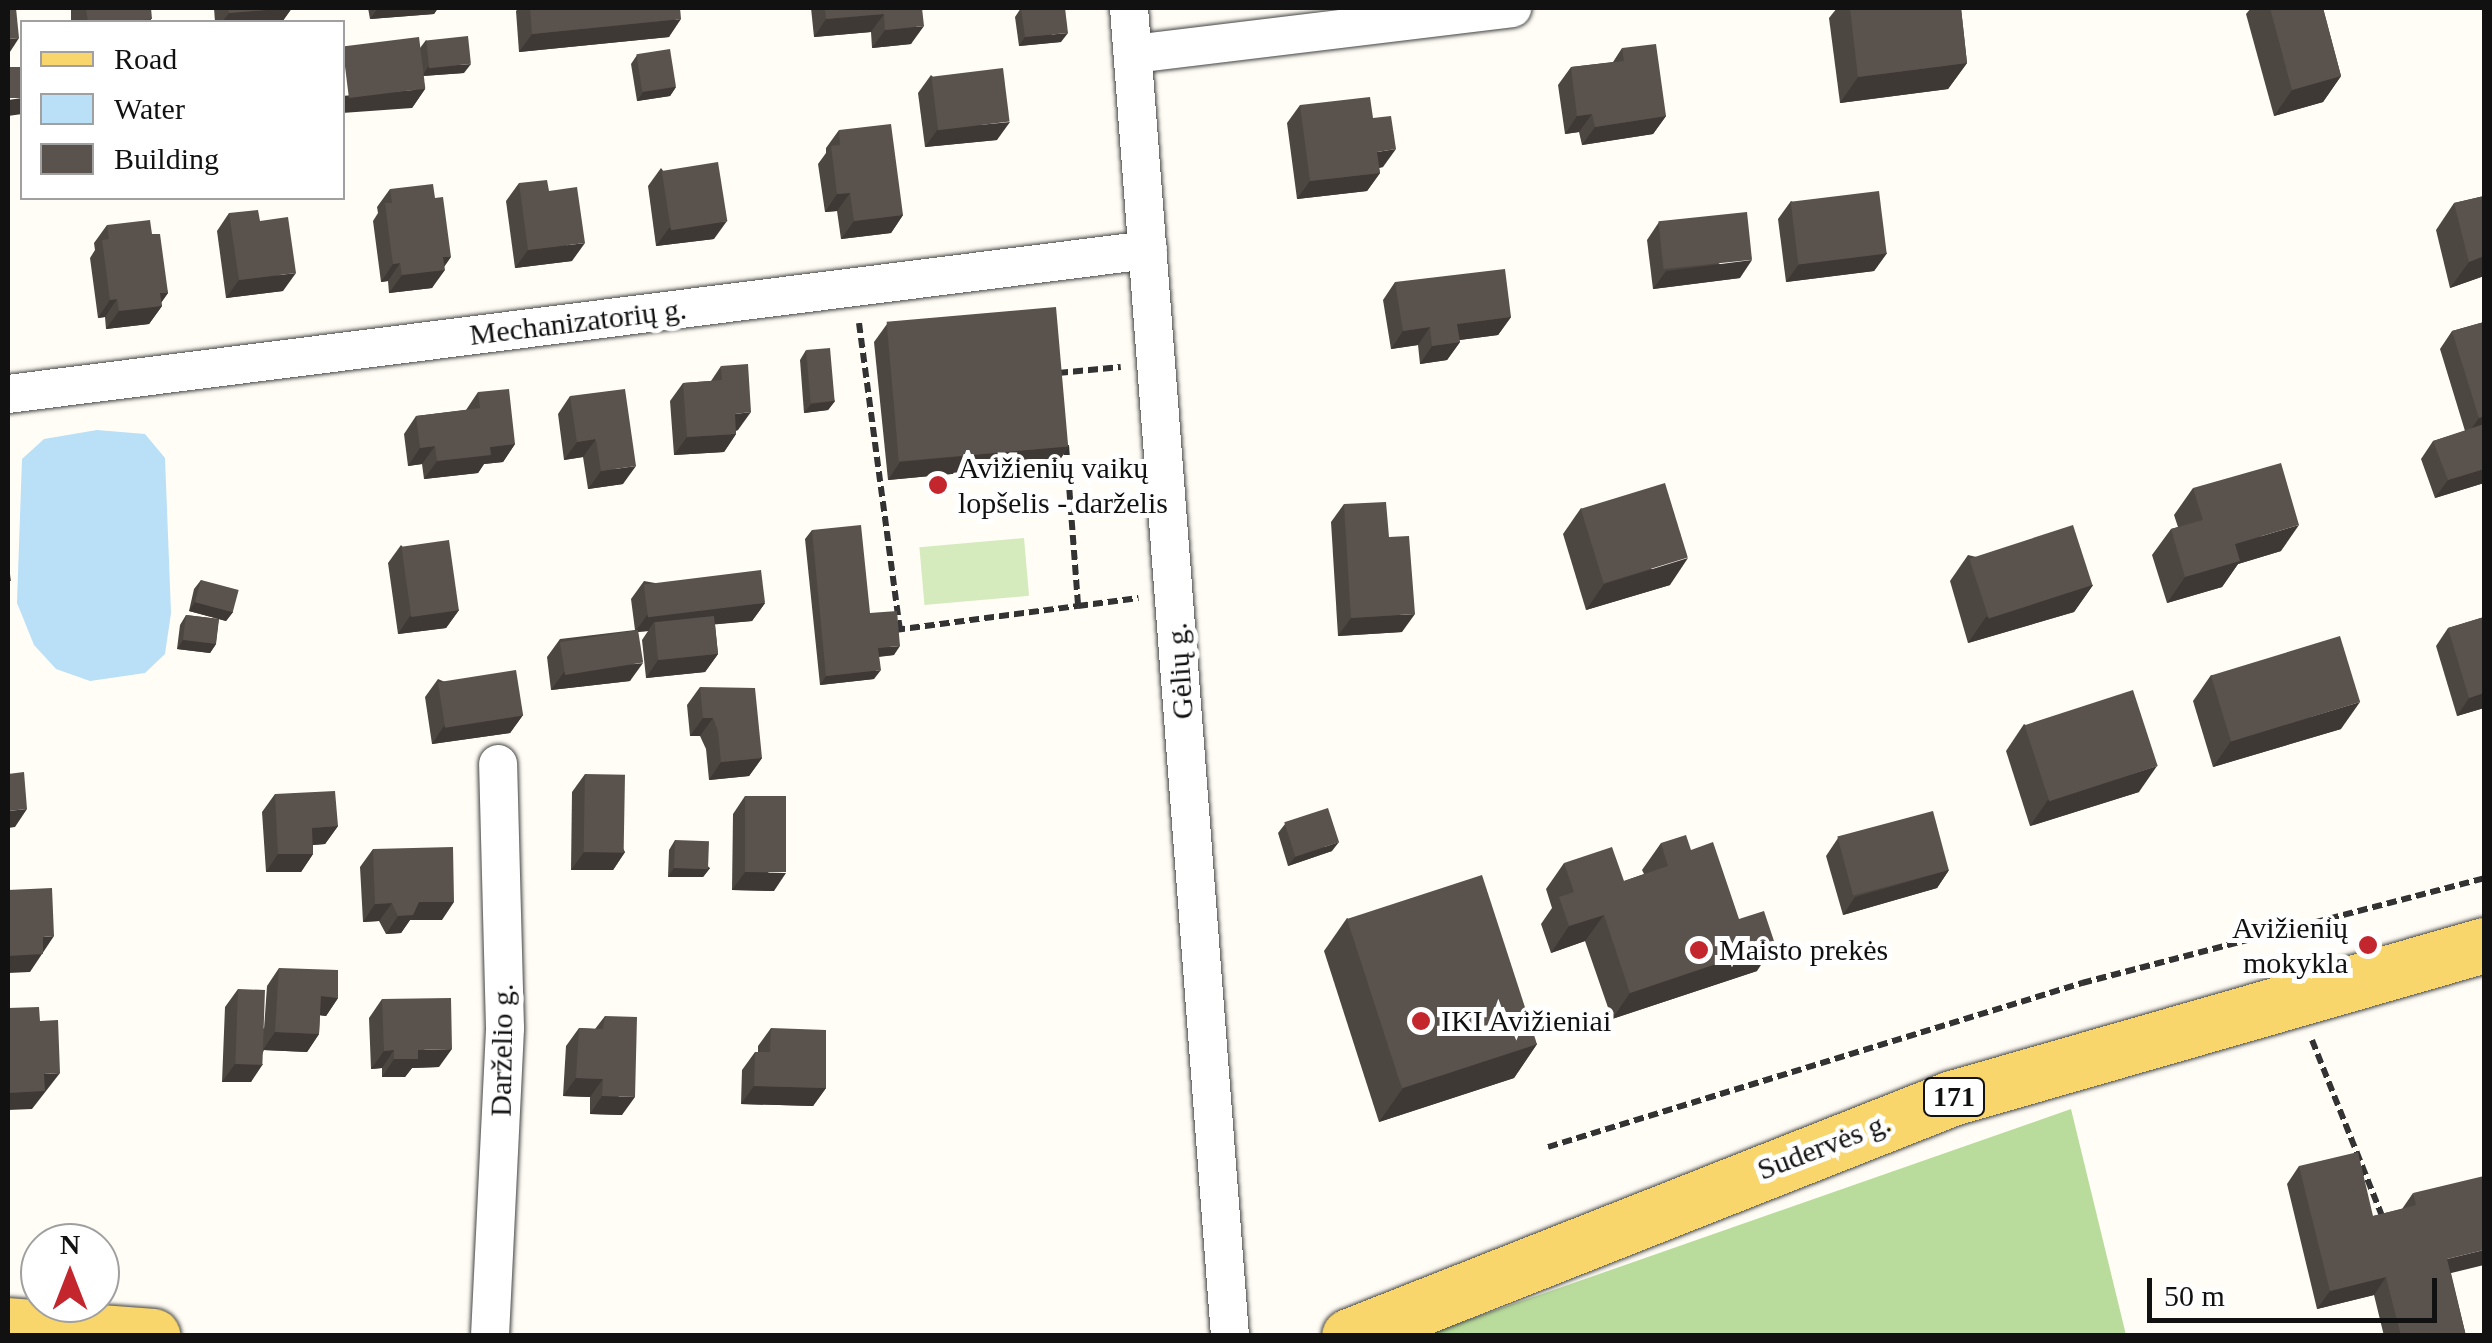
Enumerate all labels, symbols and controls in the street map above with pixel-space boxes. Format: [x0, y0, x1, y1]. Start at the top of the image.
legend [20, 20, 345, 200]
text: Road [114, 42, 177, 75]
text: Water [114, 92, 185, 125]
text: Building [114, 142, 219, 175]
street label: Mechanizatorių g. [467, 291, 689, 353]
place label: Avižienių vaikų lopšelis - darželis [958, 450, 1168, 520]
marker: Avižienių vaikų lopšelis - darželis [927, 474, 949, 496]
street label: Gėlių g. [1159, 622, 1201, 720]
place label: Avižienių mokykla [2232, 910, 2348, 980]
place label: Maisto prekės [1719, 932, 1888, 968]
marker: Avižienių mokykla [2357, 934, 2379, 956]
marker: Maisto prekės [1688, 939, 1710, 961]
street label: Darželio g. [483, 983, 521, 1117]
place label: IKI Avižieniai [1441, 1003, 1613, 1039]
marker: IKI Avižieniai [1410, 1010, 1432, 1032]
road number: 171 [1922, 1074, 1986, 1120]
street label: Sudervės g. [1752, 1104, 1896, 1188]
north arrow [20, 1223, 120, 1323]
text: N [60, 1229, 80, 1260]
scale bar [2152, 1258, 2442, 1320]
text: 50 m [2164, 1279, 2225, 1312]

